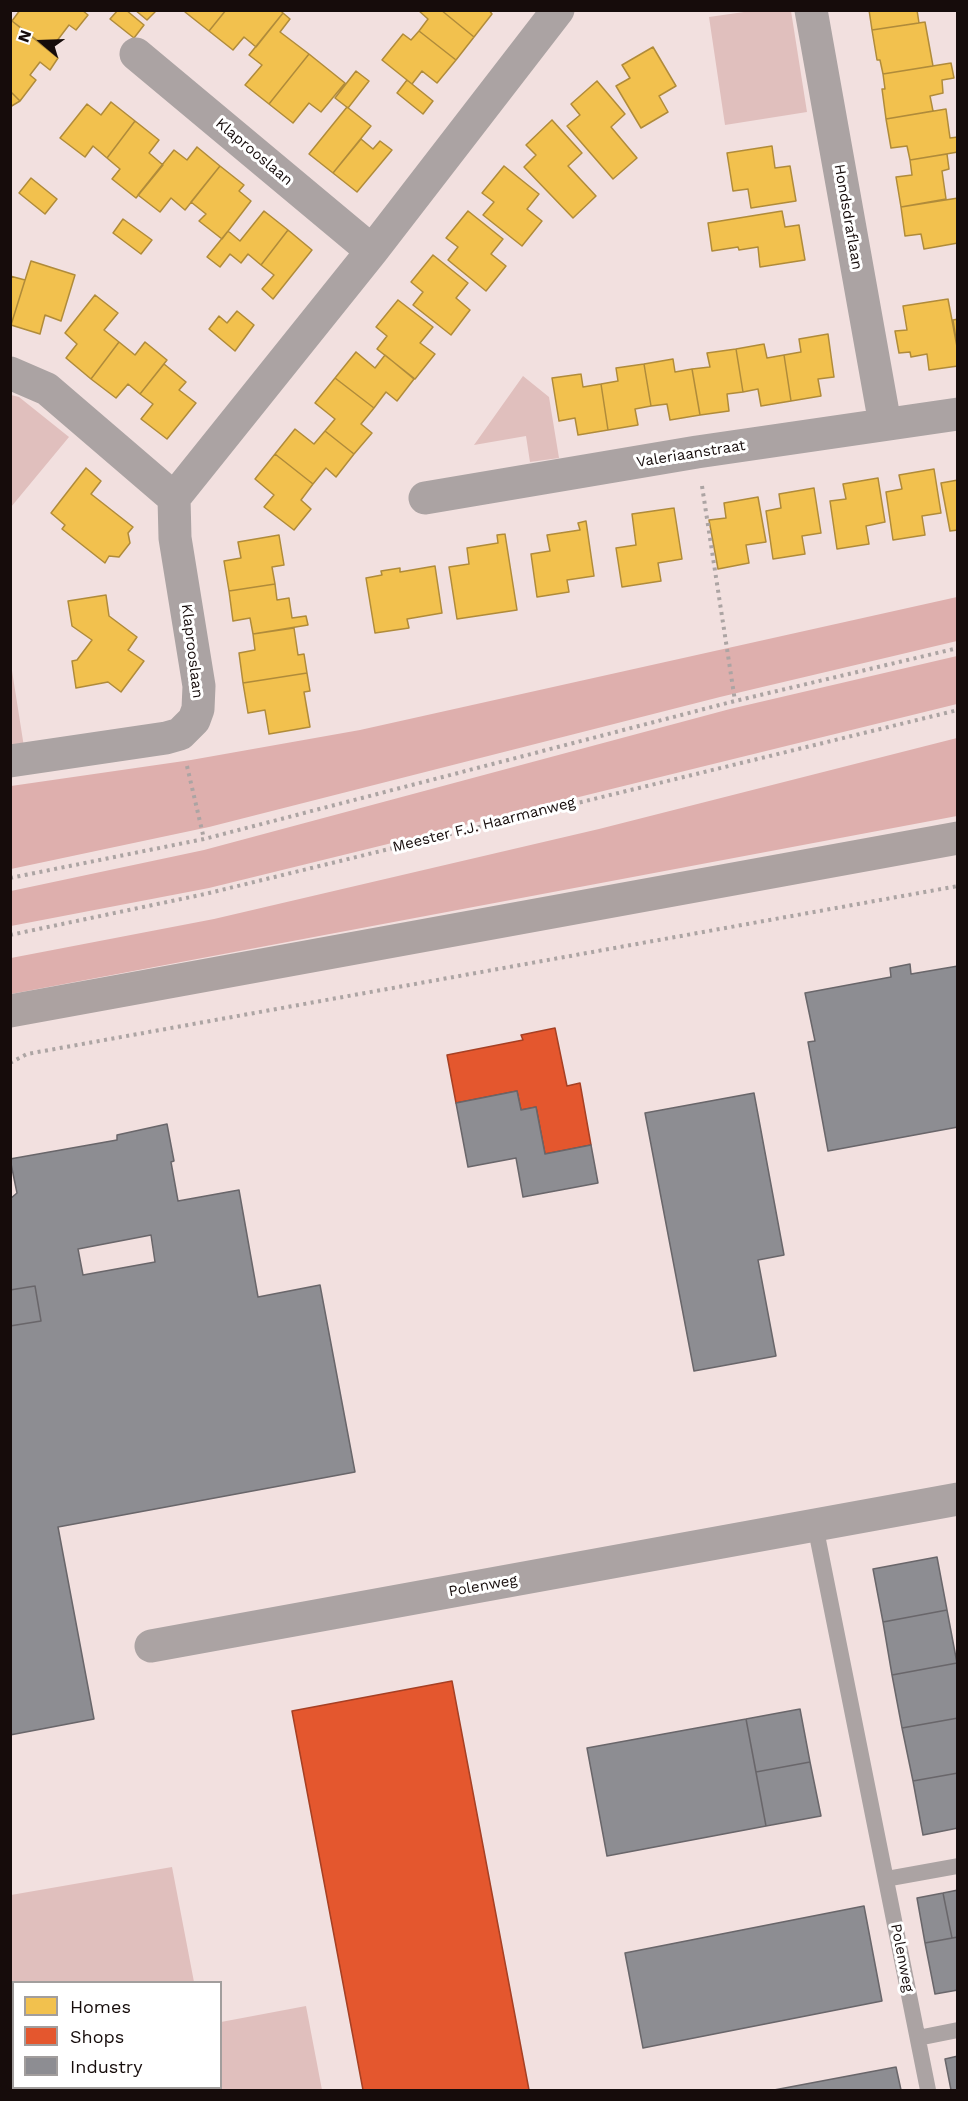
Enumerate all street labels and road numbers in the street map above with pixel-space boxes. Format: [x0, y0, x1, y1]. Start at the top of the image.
street label: Klaprooslaan [212, 115, 296, 189]
street label: Hondsdraflaan [830, 163, 866, 271]
street label: Valeriaanstraat [635, 437, 747, 471]
street label: Klaprooslaan [177, 603, 207, 699]
street label: Meester F.J. Haarmanweg [391, 794, 577, 856]
street label: Polenweg [447, 1571, 519, 1601]
street label: Polenweg [887, 1922, 917, 1994]

